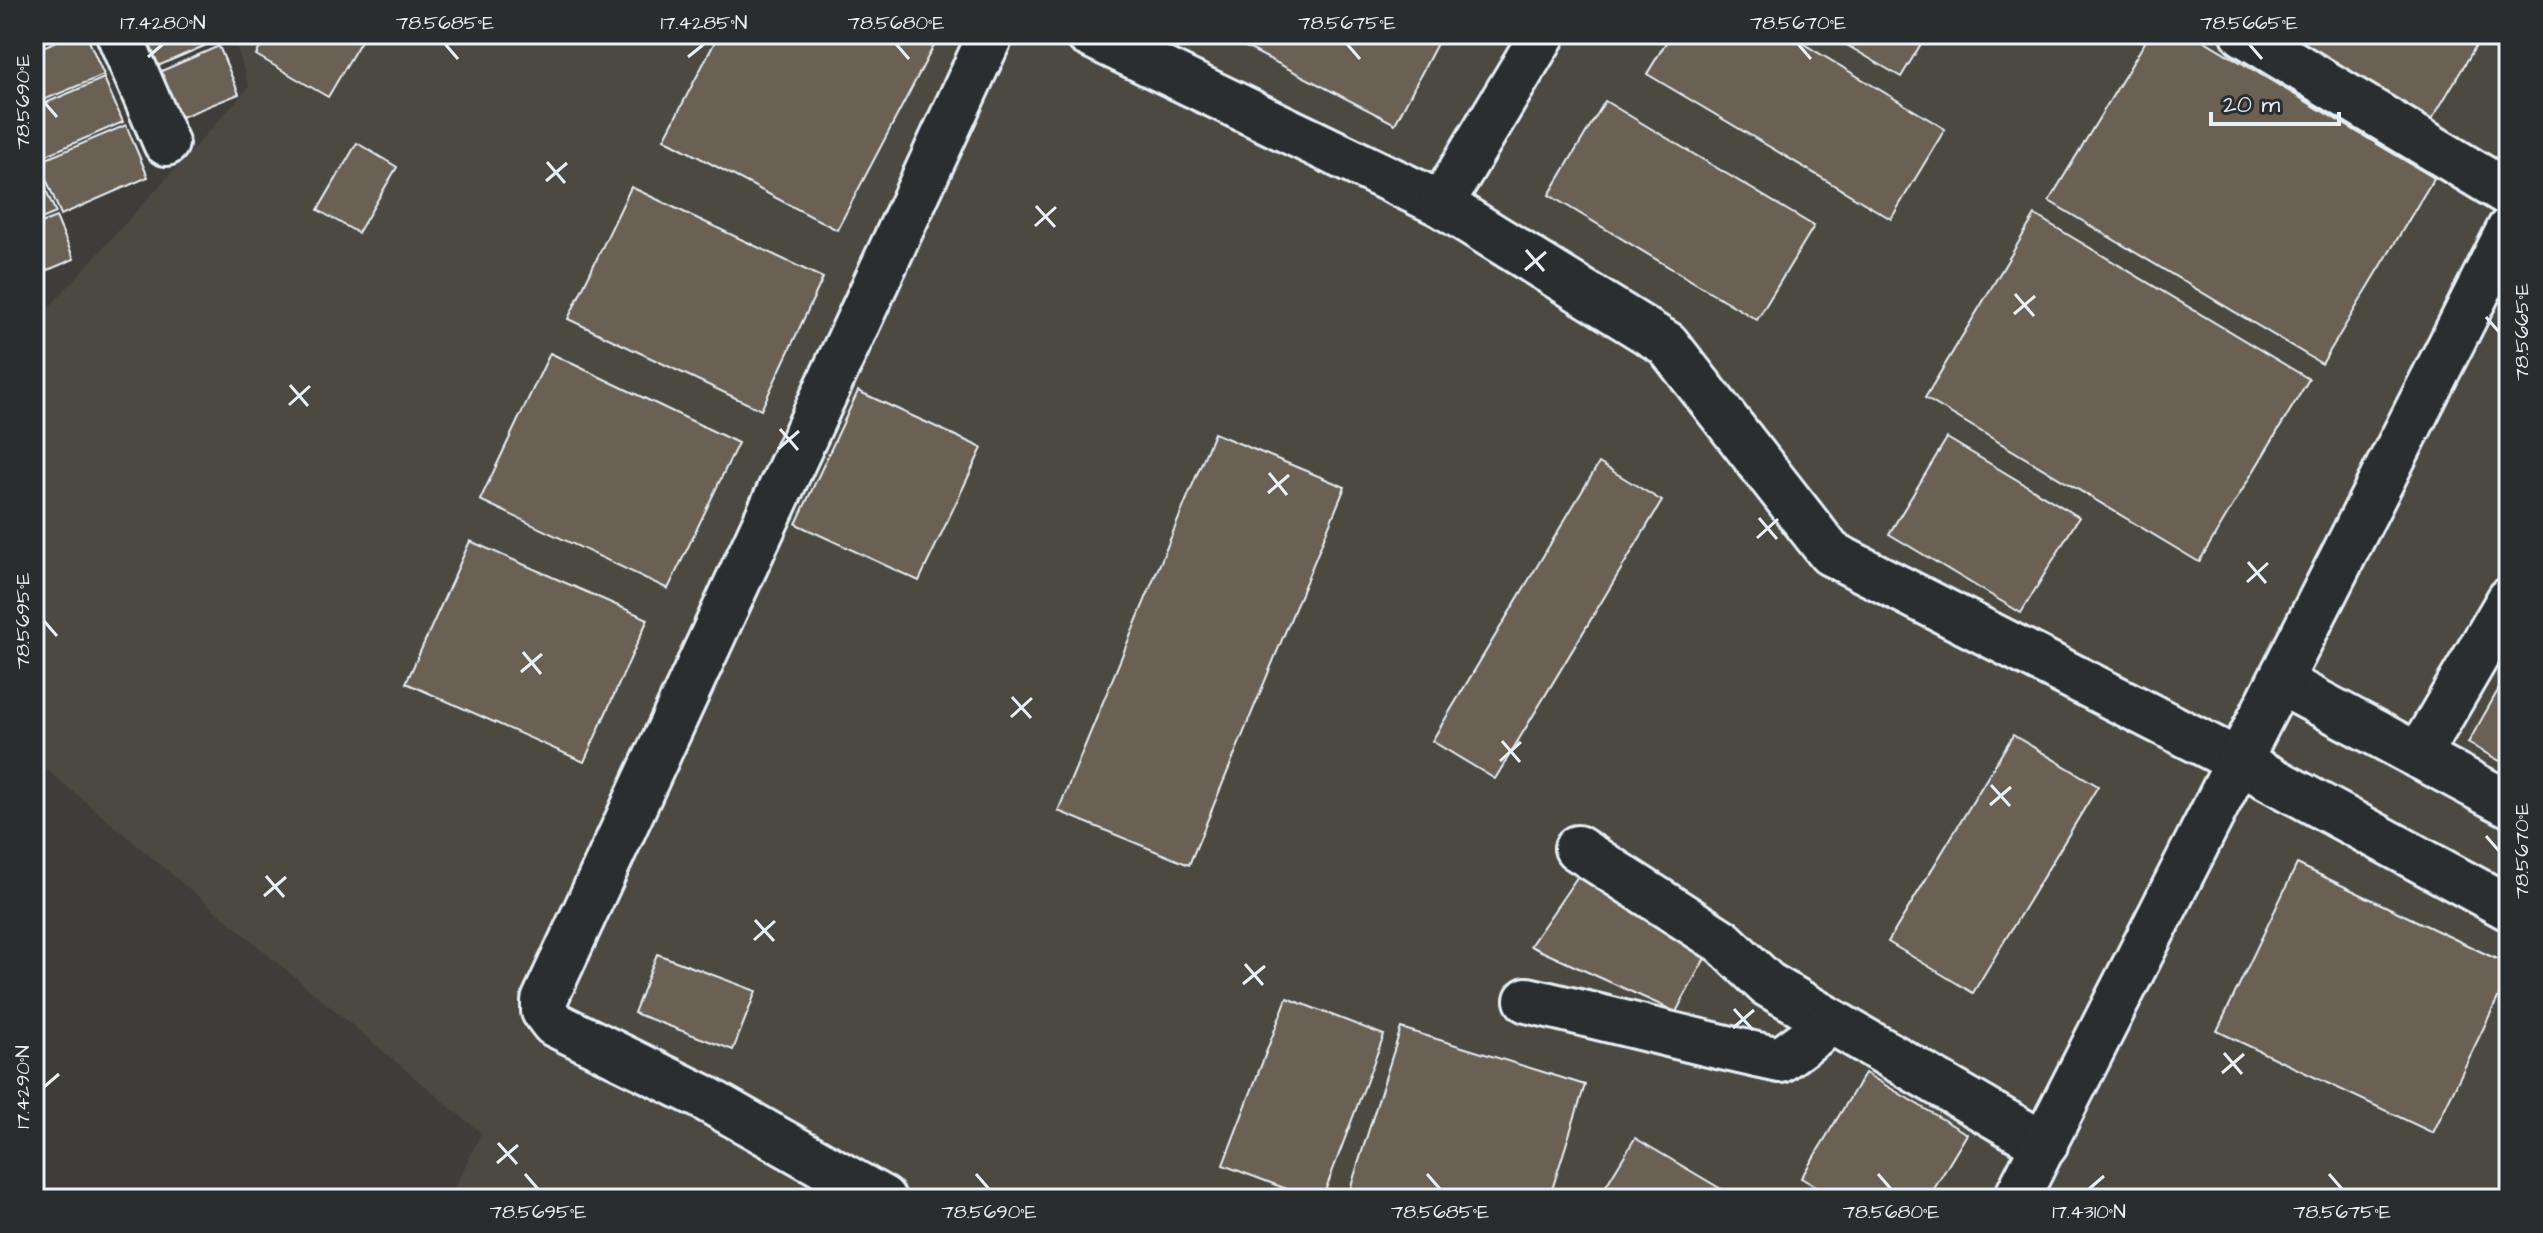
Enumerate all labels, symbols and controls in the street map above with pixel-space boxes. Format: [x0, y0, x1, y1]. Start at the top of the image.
text: 17.4280°N [120, 9, 206, 37]
text: 78.5685°E [396, 9, 494, 37]
text: 17.4285°N [661, 9, 747, 37]
text: 78.5680°E [848, 9, 944, 37]
text: 78.5675°E [1298, 9, 1396, 37]
text: 78.5670°E [1750, 9, 1846, 37]
text: 78.5665°E [2200, 9, 2298, 37]
text: 78.5690°E [9, 54, 37, 150]
scale bar [2211, 76, 2339, 126]
text: 20 m [2223, 88, 2280, 122]
text: 78.5665°E [2508, 283, 2536, 381]
text: 78.5695°E [9, 573, 37, 669]
text: 78.5670°E [2508, 803, 2536, 899]
text: 17.4290°N [9, 1045, 37, 1129]
text: 78.5695°E [490, 1198, 586, 1226]
text: 78.5690°E [941, 1198, 1037, 1226]
text: 78.5685°E [1391, 1198, 1489, 1226]
text: 78.5680°E [1843, 1198, 1939, 1226]
text: 17.4310°N [2052, 1198, 2126, 1226]
text: 78.5675°E [2293, 1198, 2391, 1226]

